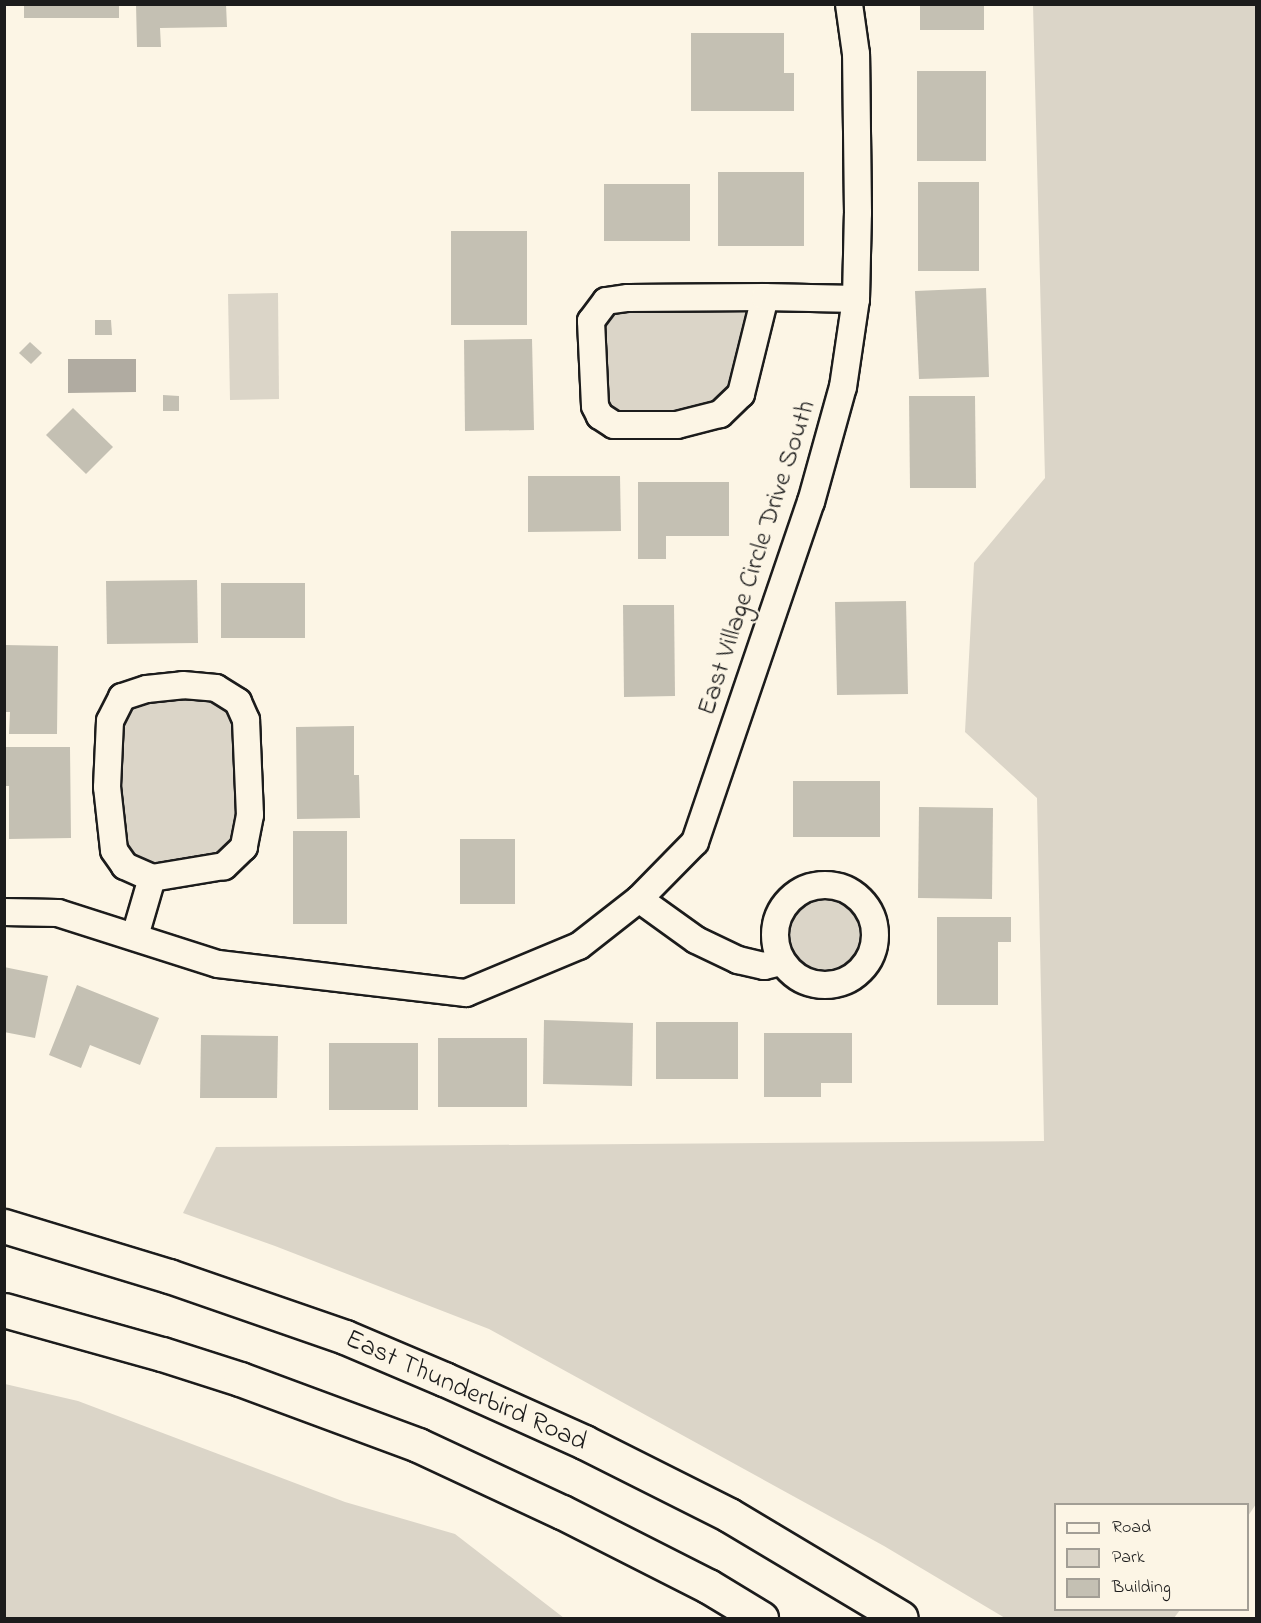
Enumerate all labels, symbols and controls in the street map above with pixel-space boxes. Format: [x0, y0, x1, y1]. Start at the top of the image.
street label: East Village Circle Drive South [691, 396, 823, 720]
street label: East Thunderbird Road [340, 1323, 592, 1459]
legend [1054, 1503, 1249, 1611]
text: Road [1112, 1515, 1151, 1541]
text: Park [1112, 1545, 1145, 1571]
text: Building [1112, 1575, 1171, 1601]

